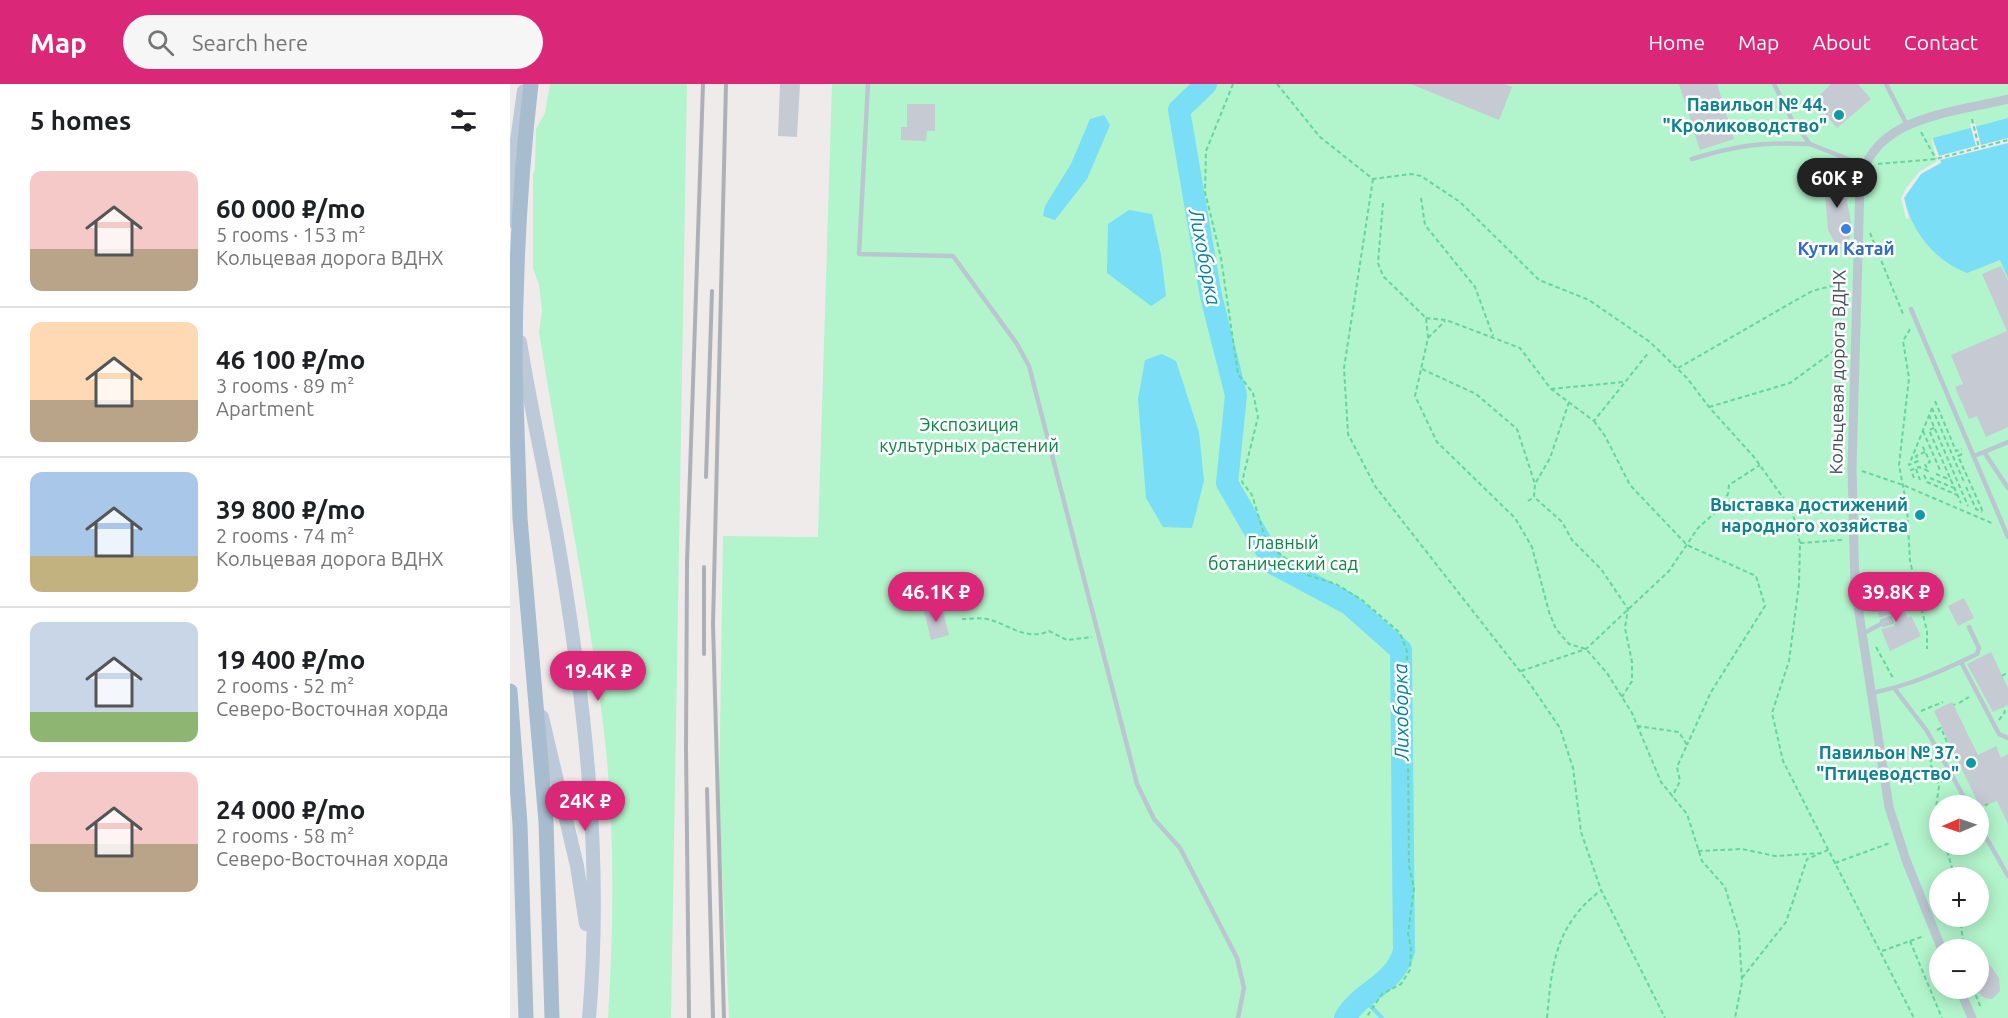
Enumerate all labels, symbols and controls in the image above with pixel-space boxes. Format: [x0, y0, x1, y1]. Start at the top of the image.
search box [123, 15, 543, 69]
icon: search [144, 26, 177, 59]
text: Map [30, 27, 87, 58]
text: Search here [192, 30, 308, 55]
text: Home [1648, 30, 1705, 54]
text: Map [1738, 30, 1779, 54]
text: About [1812, 30, 1871, 54]
text: Contact [1904, 30, 1978, 54]
place label: Павильон № 44. "Кролиководство" [1663, 94, 1827, 135]
icon: filters [447, 104, 480, 137]
text: 5 homes [30, 106, 131, 135]
marker: Павильон № 44. "Кролиководство" [1832, 108, 1846, 122]
pin: 60K ₽ [1795, 158, 1879, 209]
text: 60K ₽ [1811, 166, 1863, 189]
text: 60 000 ₽/mo [216, 194, 365, 223]
icon: home [78, 195, 150, 267]
water label: Лихоборка [1185, 206, 1226, 307]
marker: Кути Катай [1839, 222, 1853, 236]
text: 5 rooms · 153 m² [216, 223, 366, 246]
place label: Кути Катай [1797, 238, 1895, 258]
text: Кольцевая дорога ВДНХ [216, 246, 444, 269]
street label: Кольцевая дорога ВДНХ [1825, 269, 1849, 475]
text: 46 100 ₽/mo [216, 345, 365, 374]
icon: home [78, 346, 150, 418]
text: 3 rooms · 89 m² [216, 374, 354, 397]
text: Apartment [216, 397, 314, 420]
park label: Экспозиция культурных растений [879, 414, 1059, 455]
place label: Выставка достижений народного хозяйства [1710, 494, 1908, 535]
text: 39 800 ₽/mo [216, 495, 365, 524]
icon: home [78, 496, 150, 568]
marker: Выставка достижений народного хозяйства [1913, 508, 1927, 522]
text: 2 rooms · 74 m² [216, 524, 354, 547]
park label: Главный ботанический сад [1208, 532, 1358, 573]
text: Кольцевая дорога ВДНХ [216, 547, 444, 570]
pin: 46.1K ₽ [881, 572, 991, 623]
pin: 39.8K ₽ [1841, 572, 1951, 623]
text: 46.1K ₽ [902, 580, 970, 603]
text: 39.8K ₽ [1862, 580, 1930, 603]
text: 19 400 ₽/mo [216, 645, 365, 674]
icon: home [78, 646, 150, 718]
pin: 19.4K ₽ [543, 651, 653, 702]
text: 19.4K ₽ [564, 659, 632, 682]
water label: Лихоборка [1388, 663, 1413, 762]
text: 2 rooms · 52 m² [216, 674, 354, 697]
text: Северо-Восточная хорда [216, 697, 448, 720]
place label: Павильон № 37. "Птицеводство" [1816, 742, 1959, 783]
marker: Павильон № 37. "Птицеводство" [1964, 756, 1978, 770]
pin: 24K ₽ [543, 781, 627, 832]
text: 24K ₽ [559, 789, 611, 812]
text: 24 000 ₽/mo [216, 795, 365, 824]
north arrow [1929, 795, 1989, 855]
map controls [1929, 795, 1989, 999]
icon: home [78, 796, 150, 868]
text: 2 rooms · 58 m² [216, 824, 354, 847]
text: Северо-Восточная хорда [216, 847, 448, 870]
button: + [1929, 867, 1989, 927]
button: − [1929, 939, 1989, 999]

